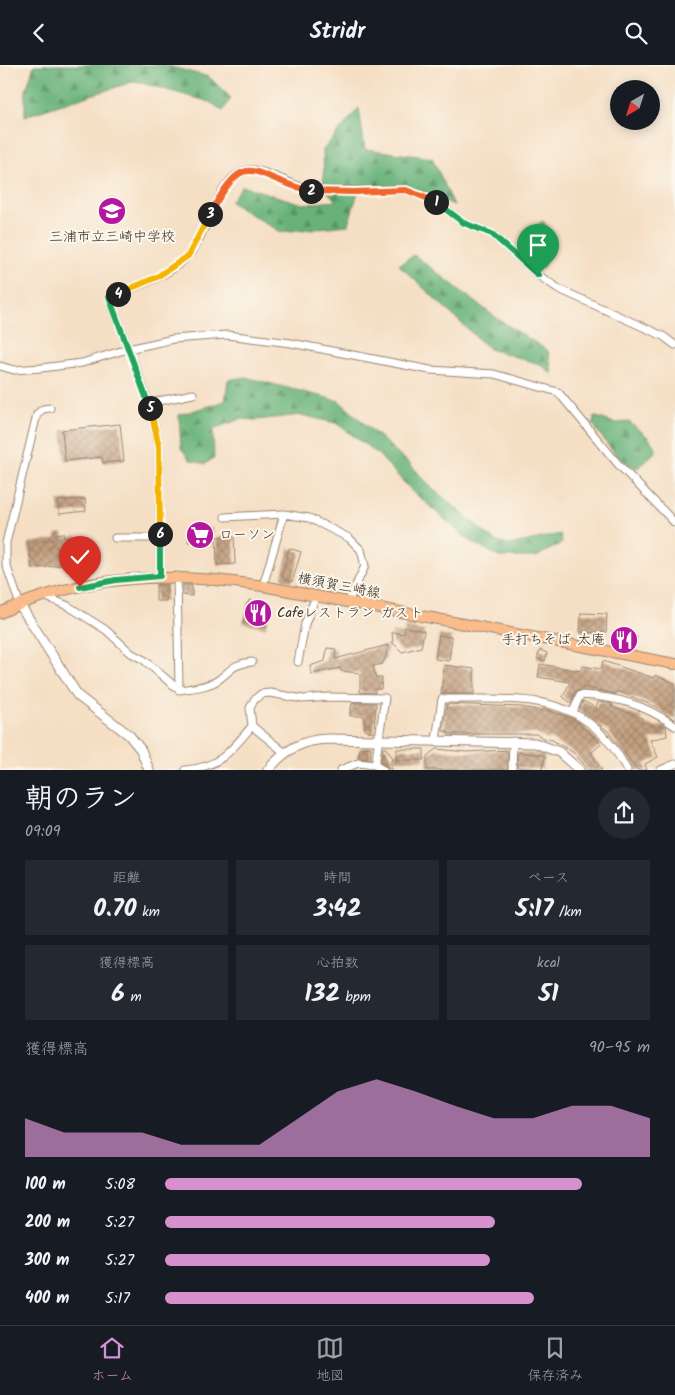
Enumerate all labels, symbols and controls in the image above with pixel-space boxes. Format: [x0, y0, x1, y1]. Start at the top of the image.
text: Stridr [310, 15, 365, 50]
icon: back [25, 19, 53, 47]
icon: search [622, 19, 650, 47]
north arrow [610, 80, 660, 130]
map controls [610, 80, 660, 130]
pin: 2 [298, 179, 324, 203]
text: 2 [307, 180, 316, 202]
pin: 1 [424, 189, 448, 215]
text: 1 [434, 191, 439, 213]
school or university icon: 三浦市立三崎中学校 [97, 196, 127, 226]
pin: 3 [198, 201, 222, 227]
text: 3 [207, 203, 214, 225]
pin [517, 224, 559, 275]
place label: 三浦市立三崎中学校 [49, 226, 175, 248]
icon: arrive [524, 231, 552, 259]
pin: 4 [106, 281, 130, 307]
text: 4 [115, 283, 122, 305]
pin: 5 [138, 395, 162, 421]
text: 5 [147, 397, 154, 419]
supermarket icon: ローソン [185, 520, 215, 550]
pin: 6 [148, 521, 172, 547]
text: 6 [157, 523, 164, 545]
place label: ローソン [219, 524, 275, 546]
pin [59, 536, 101, 587]
icon: check [66, 543, 94, 571]
street label: 横須賀三崎線 [296, 567, 382, 605]
restaurant icon: Cafeレストラン ガスト [243, 598, 273, 628]
place label: Cafeレストラン ガスト [277, 602, 424, 624]
restaurant icon: 手打ちそば 太庵 [609, 625, 639, 655]
place label: 手打ちそば 太庵 [501, 629, 605, 651]
text: 朝のラン [25, 777, 137, 822]
button: share [598, 787, 650, 839]
text: 09:09 [25, 819, 61, 844]
text: 距離 [113, 867, 141, 889]
text: 時間 [324, 867, 352, 889]
text: ペース [528, 867, 569, 889]
text: 0.70 [93, 889, 137, 929]
text: 3:42 [313, 889, 362, 929]
text: 5:17 [515, 889, 553, 929]
text: km [137, 901, 160, 923]
text: /km [553, 901, 582, 923]
text: 獲得標高 [99, 952, 155, 974]
text: 心拍数 [317, 952, 359, 974]
text: kcal [537, 952, 560, 974]
text: 6 [111, 974, 125, 1014]
text: 132 [304, 974, 340, 1014]
text: 51 [538, 974, 559, 1014]
text: m [125, 986, 142, 1008]
text: bpm [340, 986, 371, 1008]
text: 90–95 m [589, 1035, 650, 1060]
text: 獲得標高 [25, 1037, 89, 1062]
text: 100 m [25, 1172, 66, 1197]
text: 5:08 [105, 1172, 135, 1197]
text: 200 m [25, 1210, 70, 1235]
text: 5:27 [105, 1210, 134, 1235]
text: 300 m [25, 1248, 69, 1273]
text: 5:27 [105, 1248, 134, 1273]
text: 400 m [25, 1286, 69, 1311]
text: 5:17 [105, 1286, 130, 1311]
tab: ホーム [92, 1334, 133, 1387]
tab: 地図 [316, 1334, 344, 1387]
tab: 保存済み [527, 1334, 583, 1387]

